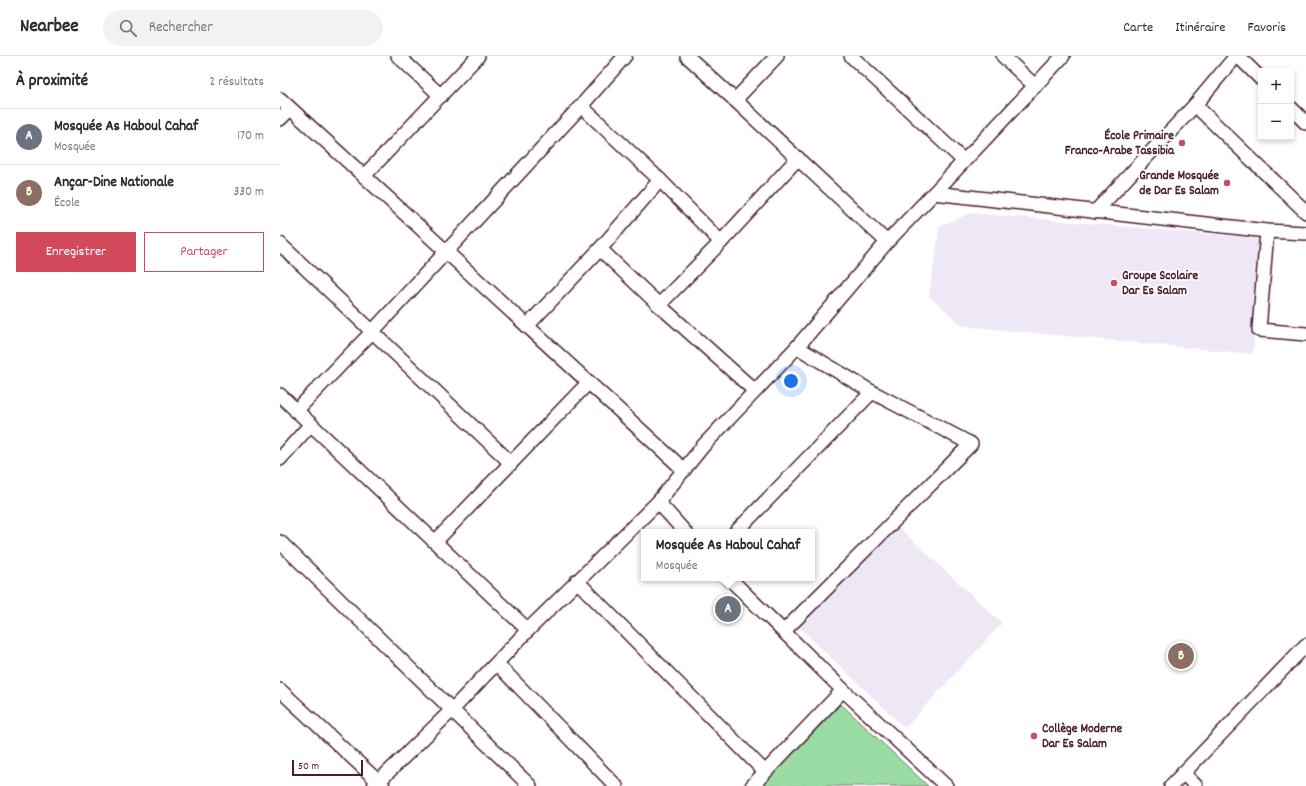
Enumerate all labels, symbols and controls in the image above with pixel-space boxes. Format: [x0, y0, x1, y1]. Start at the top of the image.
search box [103, 10, 383, 46]
text: Nearbee [20, 14, 79, 41]
icon: search [117, 17, 139, 39]
text: Rechercher [149, 17, 213, 39]
text: Carte [1123, 18, 1153, 38]
text: Itinéraire [1175, 18, 1225, 38]
text: Favoris [1247, 18, 1286, 38]
map controls [1258, 68, 1294, 140]
button: + [1258, 68, 1294, 104]
text: À proximité [16, 70, 88, 94]
text: 2 résultats [210, 73, 264, 92]
button: − [1258, 104, 1294, 140]
text: Mosquée As Haboul Cahaf [54, 116, 198, 138]
text: A [25, 127, 33, 146]
text: 170 m [237, 127, 264, 146]
place label: École Primaire Franco-Arabe Tassibia [1065, 127, 1175, 161]
text: Mosquée [54, 138, 96, 157]
marker: École Primaire Franco-Arabe Tassibia [1177, 138, 1187, 148]
place label: Grande Mosquée de Dar Es Salam [1139, 167, 1219, 201]
text: Ançar-Dine Nationale [54, 172, 174, 194]
marker: Grande Mosquée de Dar Es Salam [1222, 178, 1232, 188]
text: B [26, 183, 32, 202]
text: 330 m [233, 183, 264, 202]
text: École [54, 194, 80, 213]
button: Enregistrer [16, 232, 136, 272]
button: Partager [144, 232, 264, 272]
place label: Groupe Scolaire Dar Es Salam [1122, 267, 1199, 301]
marker: Groupe Scolaire Dar Es Salam [1109, 278, 1119, 288]
your location [781, 371, 801, 391]
popup [641, 529, 815, 581]
text: Mosquée As Haboul Cahaf [656, 535, 800, 557]
text: Mosquée [656, 557, 697, 576]
pin: A [715, 594, 741, 624]
pin: B [1168, 641, 1194, 671]
place label: Collège Moderne Dar Es Salam [1042, 720, 1122, 754]
marker: Collège Moderne Dar Es Salam [1029, 731, 1039, 741]
scale bar [292, 758, 363, 777]
text: 50 m [298, 759, 319, 775]

